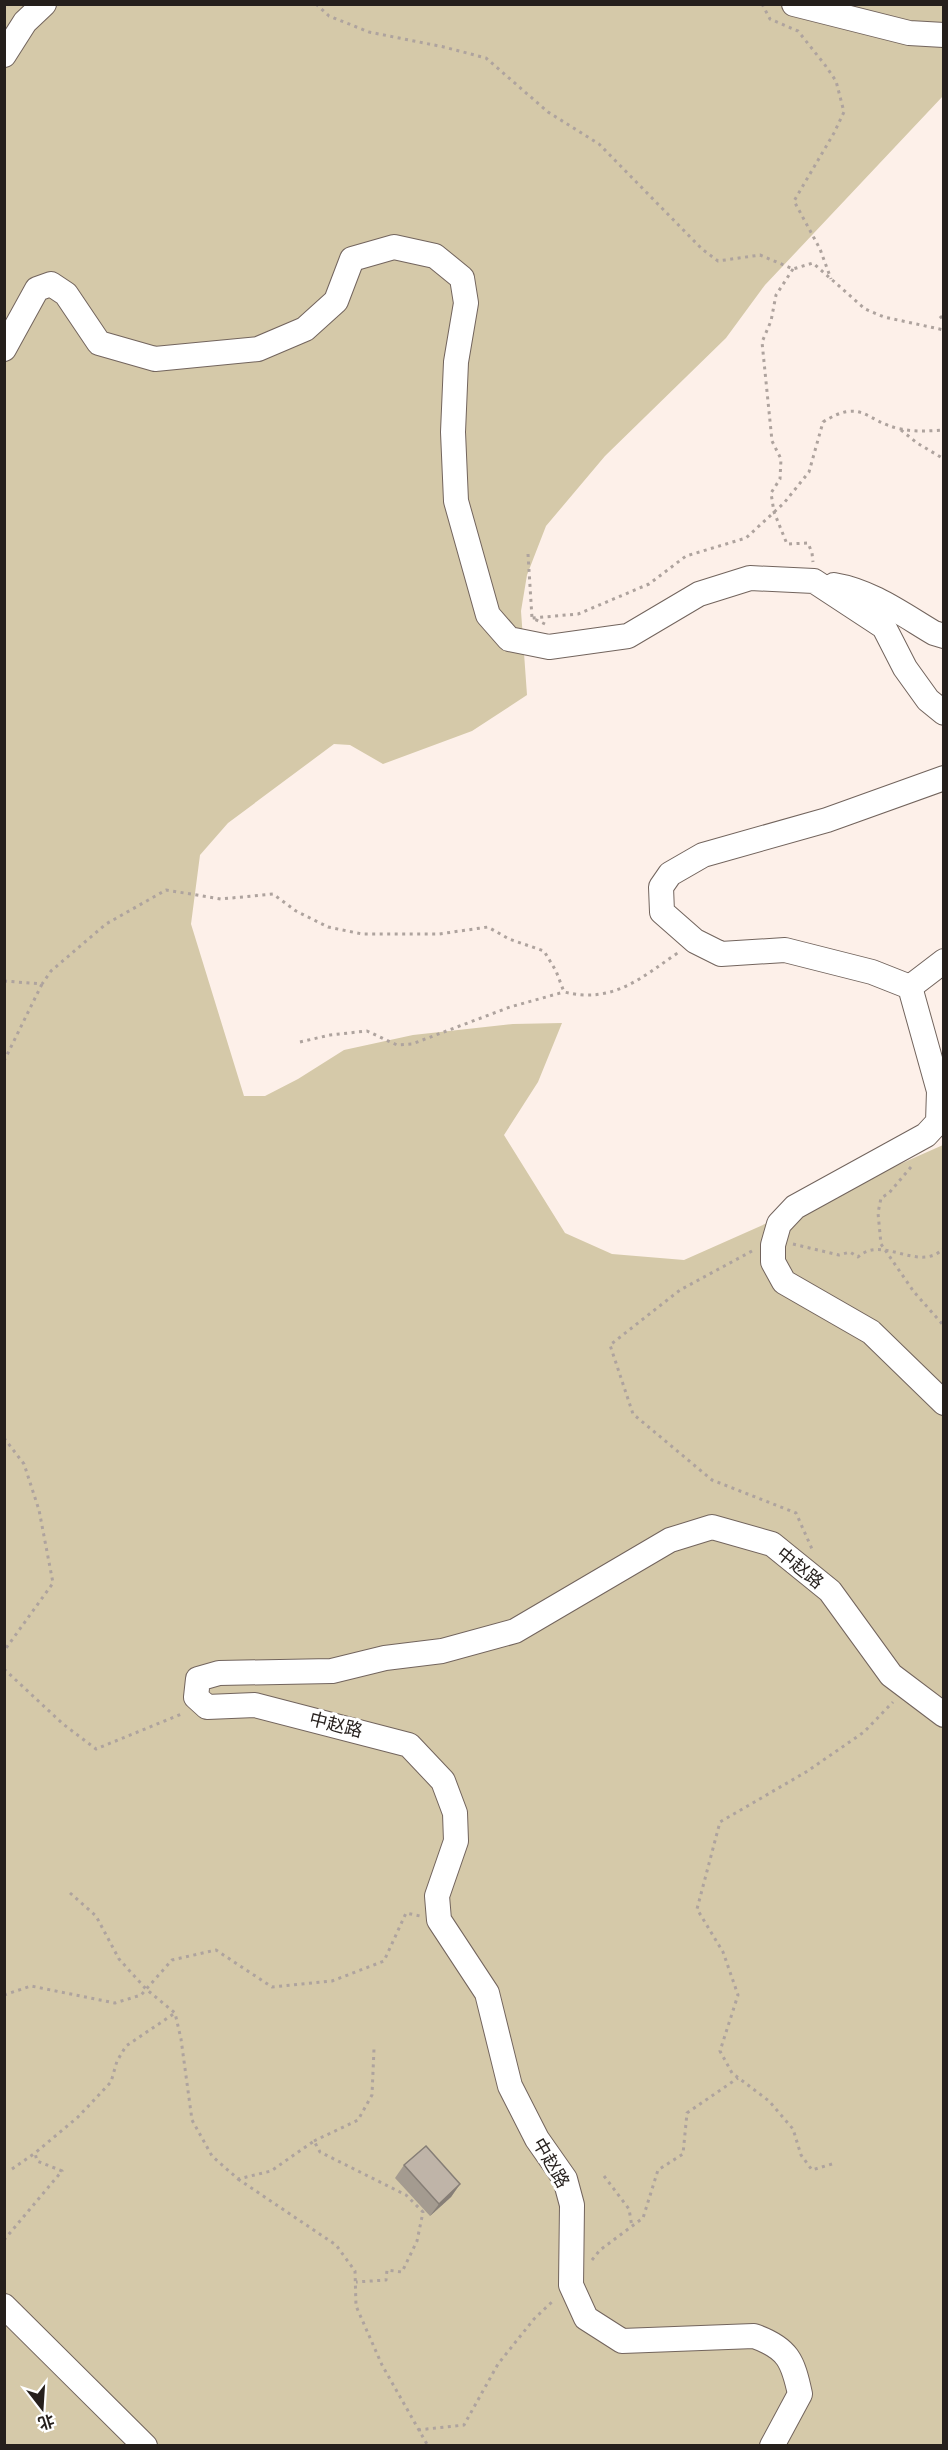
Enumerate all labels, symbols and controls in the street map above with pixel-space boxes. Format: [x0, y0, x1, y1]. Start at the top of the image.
street label: 中赵路 [773, 1543, 827, 1593]
street label: 中赵路 [307, 1709, 365, 1741]
street label: 中赵路 [529, 2135, 573, 2191]
north arrow [12, 2378, 72, 2438]
text: 北 [36, 2411, 56, 2432]

